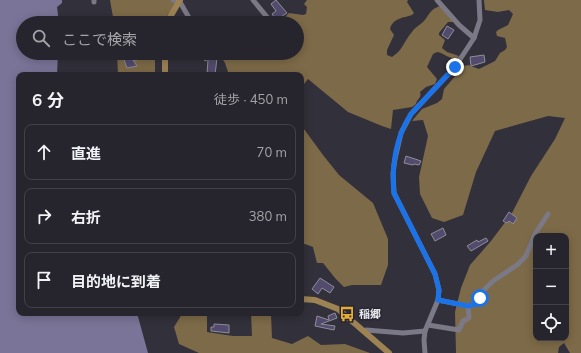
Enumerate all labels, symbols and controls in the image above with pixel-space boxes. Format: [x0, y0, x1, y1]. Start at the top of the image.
search box [16, 16, 304, 60]
icon: search [30, 27, 52, 49]
text: ここで検索 [62, 30, 137, 49]
route end [446, 58, 464, 76]
text: 6 分 [32, 89, 64, 110]
text: 徒歩 · 450 m [214, 91, 288, 107]
icon: ahead [33, 141, 55, 163]
text: 直進 [71, 144, 101, 163]
text: 70 m [257, 144, 287, 160]
icon: right [33, 205, 55, 227]
text: 右折 [71, 208, 101, 227]
text: 380 m [249, 208, 287, 224]
map controls [533, 233, 569, 341]
button: + [533, 233, 569, 269]
icon: arrive [33, 269, 55, 291]
button: − [533, 269, 569, 305]
text: 目的地に到着 [71, 272, 161, 291]
route start [471, 289, 489, 307]
bus stop icon: 稲郷 [338, 305, 356, 323]
button: locate [533, 305, 569, 341]
place label: 稲郷 [359, 307, 381, 321]

